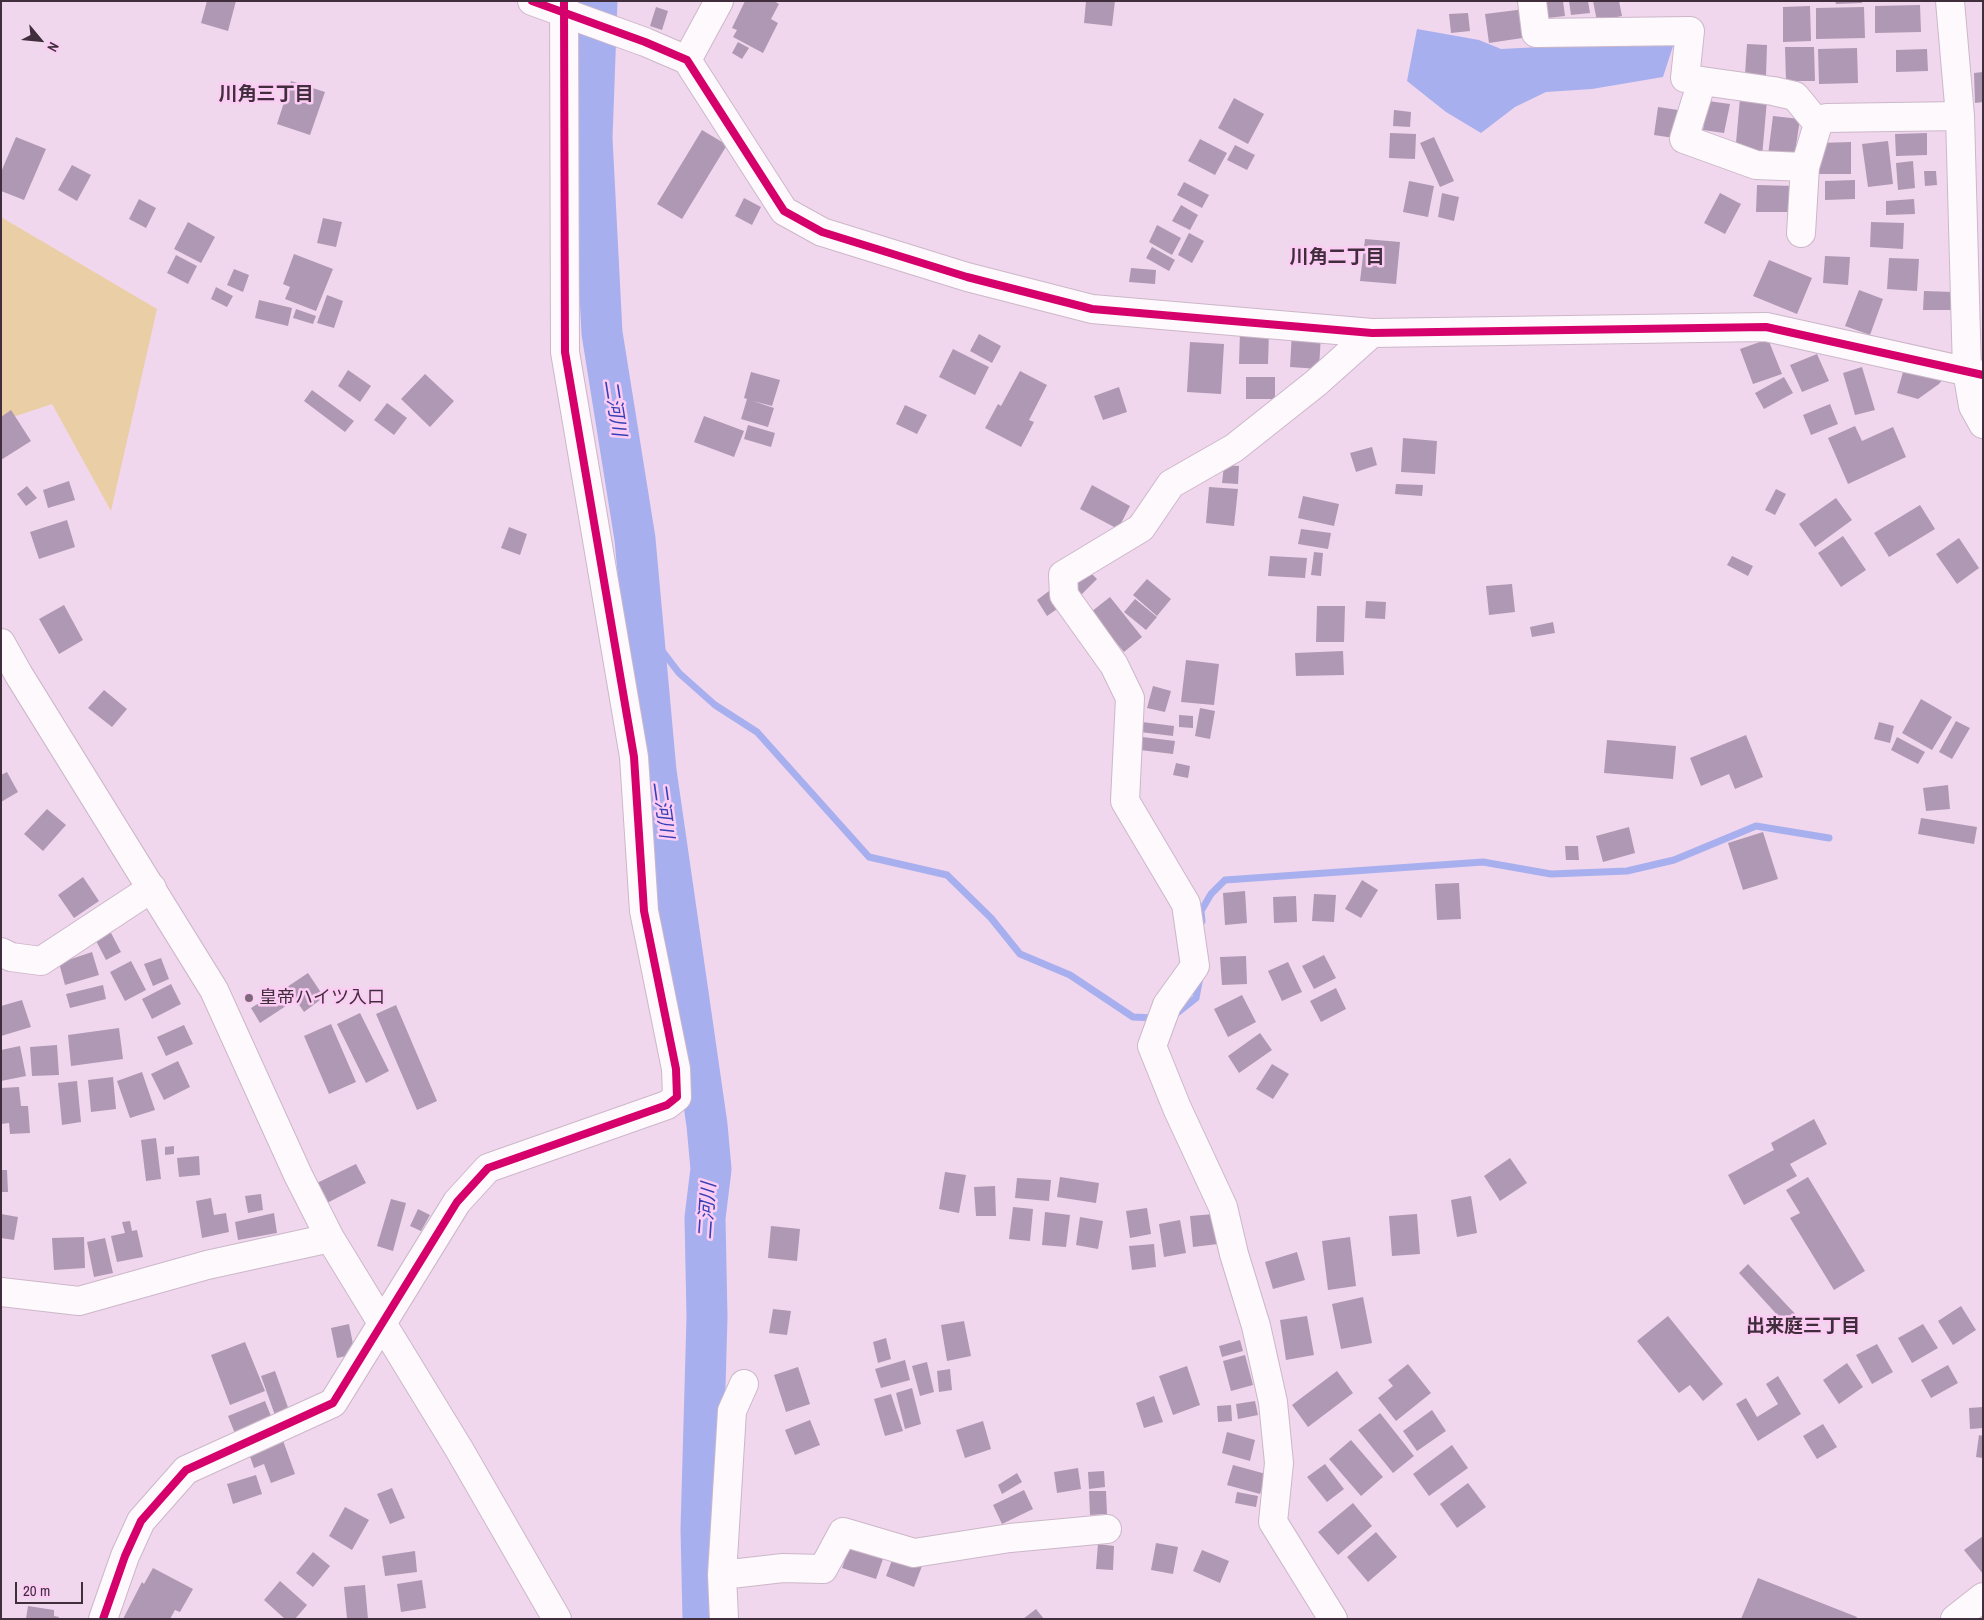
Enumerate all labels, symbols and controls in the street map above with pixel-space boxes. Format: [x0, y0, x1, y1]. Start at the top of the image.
north arrow [15, 15, 65, 65]
text: N [43, 39, 63, 55]
district label: 川角三丁目 [219, 84, 313, 106]
district label: 川角二丁目 [1290, 247, 1384, 269]
water label: 二河川 [598, 378, 630, 438]
water label: 二河川 [647, 780, 677, 840]
place label: 皇帝ハイツ入口 [259, 987, 385, 1009]
marker: 皇帝ハイツ入口 [243, 992, 255, 1004]
water label: 二河川 [695, 1182, 721, 1240]
district label: 出来庭三丁目 [1746, 1316, 1860, 1338]
scale bar [18, 1572, 85, 1604]
text: 20 m [23, 1580, 50, 1601]

